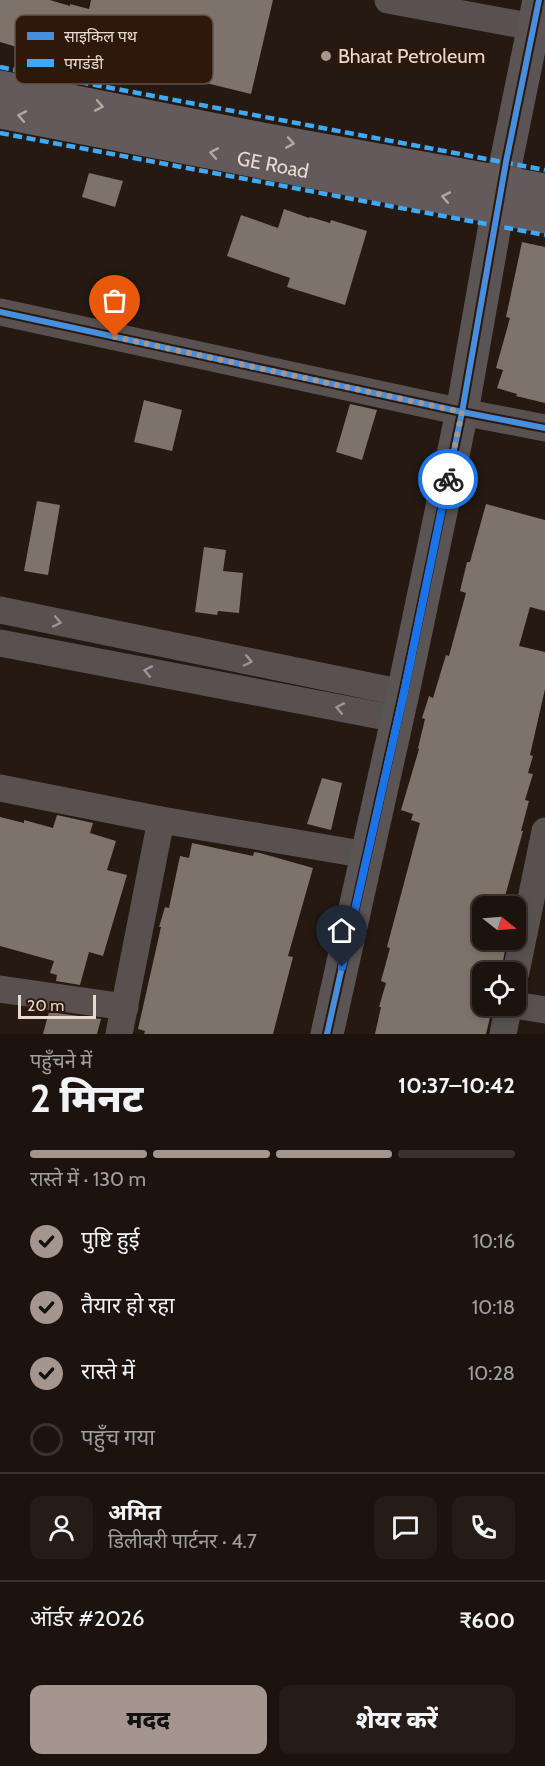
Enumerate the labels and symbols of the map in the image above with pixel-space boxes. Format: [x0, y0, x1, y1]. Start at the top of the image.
legend [15, 15, 213, 84]
text: साइकिल पथ [64, 27, 138, 46]
place label: Bharat Petroleum [338, 44, 485, 68]
marker: Bharat Petroleum [319, 49, 333, 63]
text: पगडंडी [64, 54, 104, 73]
one-way arrow [93, 99, 103, 112]
one-way arrow [17, 110, 27, 123]
one-way arrow [285, 137, 295, 149]
street label: GE Road [235, 146, 311, 183]
one-way arrow [209, 147, 219, 160]
one-way arrow [442, 191, 452, 204]
pin [89, 275, 140, 337]
courier [418, 449, 478, 509]
one-way arrow [52, 614, 62, 627]
one-way arrow [243, 654, 253, 667]
one-way arrow [143, 665, 153, 678]
one-way arrow [335, 702, 345, 715]
north arrow [472, 896, 526, 950]
pin [316, 905, 367, 967]
scale bar [18, 992, 96, 1019]

